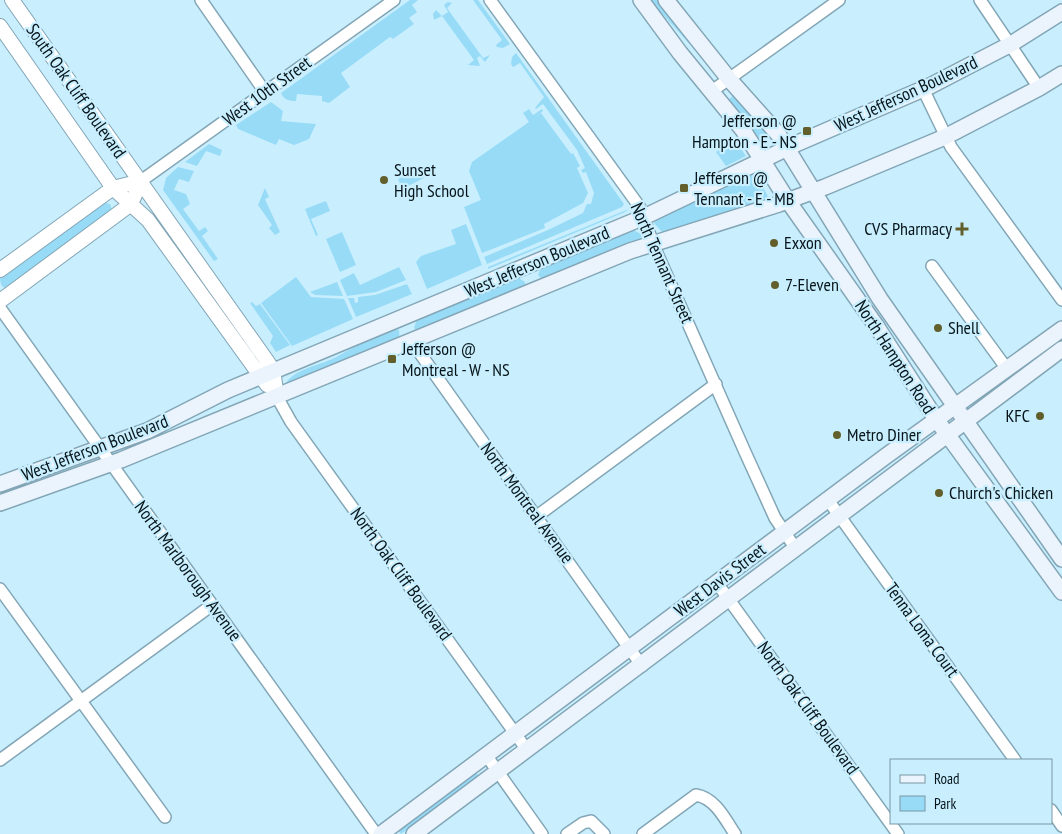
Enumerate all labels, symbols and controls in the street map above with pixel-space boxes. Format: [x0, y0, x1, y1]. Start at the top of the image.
street label: South Oak Cliff Boulevard [21, 19, 131, 162]
street label: West Jefferson Boulevard [831, 50, 981, 137]
street label: West 10th Street [218, 51, 316, 130]
place label: Jefferson @ Hampton - E - NS [692, 109, 797, 153]
marker: Jefferson @ Hampton - E - NS [801, 125, 813, 137]
place label: Sunset High School [394, 158, 470, 202]
place label: Jefferson @ Tennant - E - MB [693, 166, 794, 210]
marker: Sunset High School [378, 174, 390, 186]
marker: Jefferson @ Tennant - E - MB [678, 182, 690, 194]
street label: North Tennant Street [626, 199, 699, 327]
place label: CVS Pharmacy [864, 217, 952, 240]
street label: West Jefferson Boulevard [461, 221, 613, 302]
marker: CVS Pharmacy [956, 223, 968, 235]
place label: Exxon [784, 231, 822, 254]
marker: Exxon [768, 237, 780, 249]
place label: 7-Eleven [785, 273, 839, 296]
marker: 7-Eleven [769, 279, 781, 291]
street label: North Hampton Road [850, 296, 941, 418]
place label: Shell [948, 316, 980, 339]
marker: Shell [932, 322, 944, 334]
place label: Jefferson @ Montreal - W - NS [401, 337, 510, 381]
marker: Jefferson @ Montreal - W - NS [386, 353, 398, 365]
place label: KFC [1005, 404, 1030, 427]
street label: West Jefferson Boulevard [18, 409, 171, 486]
marker: KFC [1034, 410, 1046, 422]
place label: Metro Diner [847, 423, 921, 446]
marker: Metro Diner [831, 429, 843, 441]
street label: North Montreal Avenue [476, 438, 579, 568]
place label: Church's Chicken [949, 481, 1053, 504]
marker: Church's Chicken [933, 487, 945, 499]
street label: North Marlborough Avenue [130, 496, 247, 645]
street label: North Oak Cliff Boulevard [345, 503, 457, 645]
street label: West Davis Street [669, 538, 770, 621]
street label: Tenna Loma Court [880, 578, 964, 682]
street label: North Oak Cliff Boulevard [752, 637, 864, 779]
legend [890, 759, 1052, 824]
text: Road [934, 769, 960, 788]
text: Park [934, 794, 956, 813]

